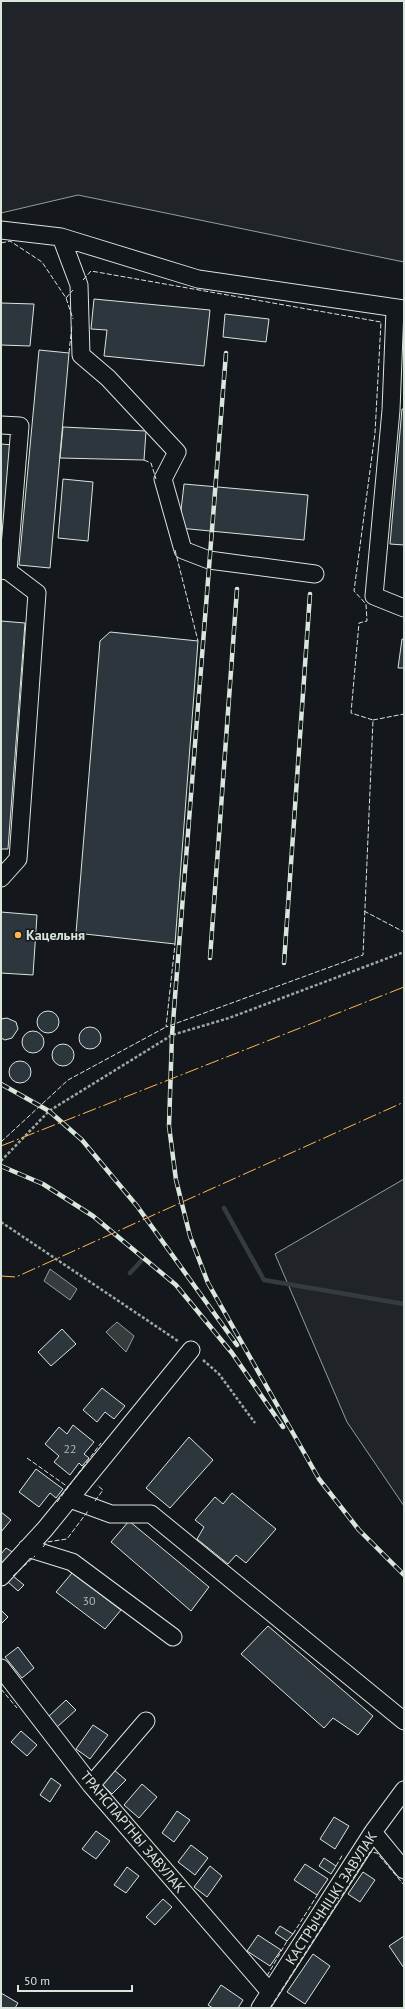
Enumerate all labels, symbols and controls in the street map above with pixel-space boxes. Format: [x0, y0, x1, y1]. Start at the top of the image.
place label: Кацельня [26, 926, 85, 944]
marker: Кацельня [13, 930, 23, 940]
house number: 22 [63, 1441, 77, 1456]
house number: 30 [82, 1593, 96, 1608]
street label: ТРАНСПАРТНЫ ЗАВУЛАК [77, 1767, 190, 1897]
street label: КАСТРЫЧНІЦКІ ЗАВУЛАК [281, 1828, 381, 1968]
scale bar [18, 1967, 132, 1993]
text: 50 m [24, 1973, 50, 1988]

